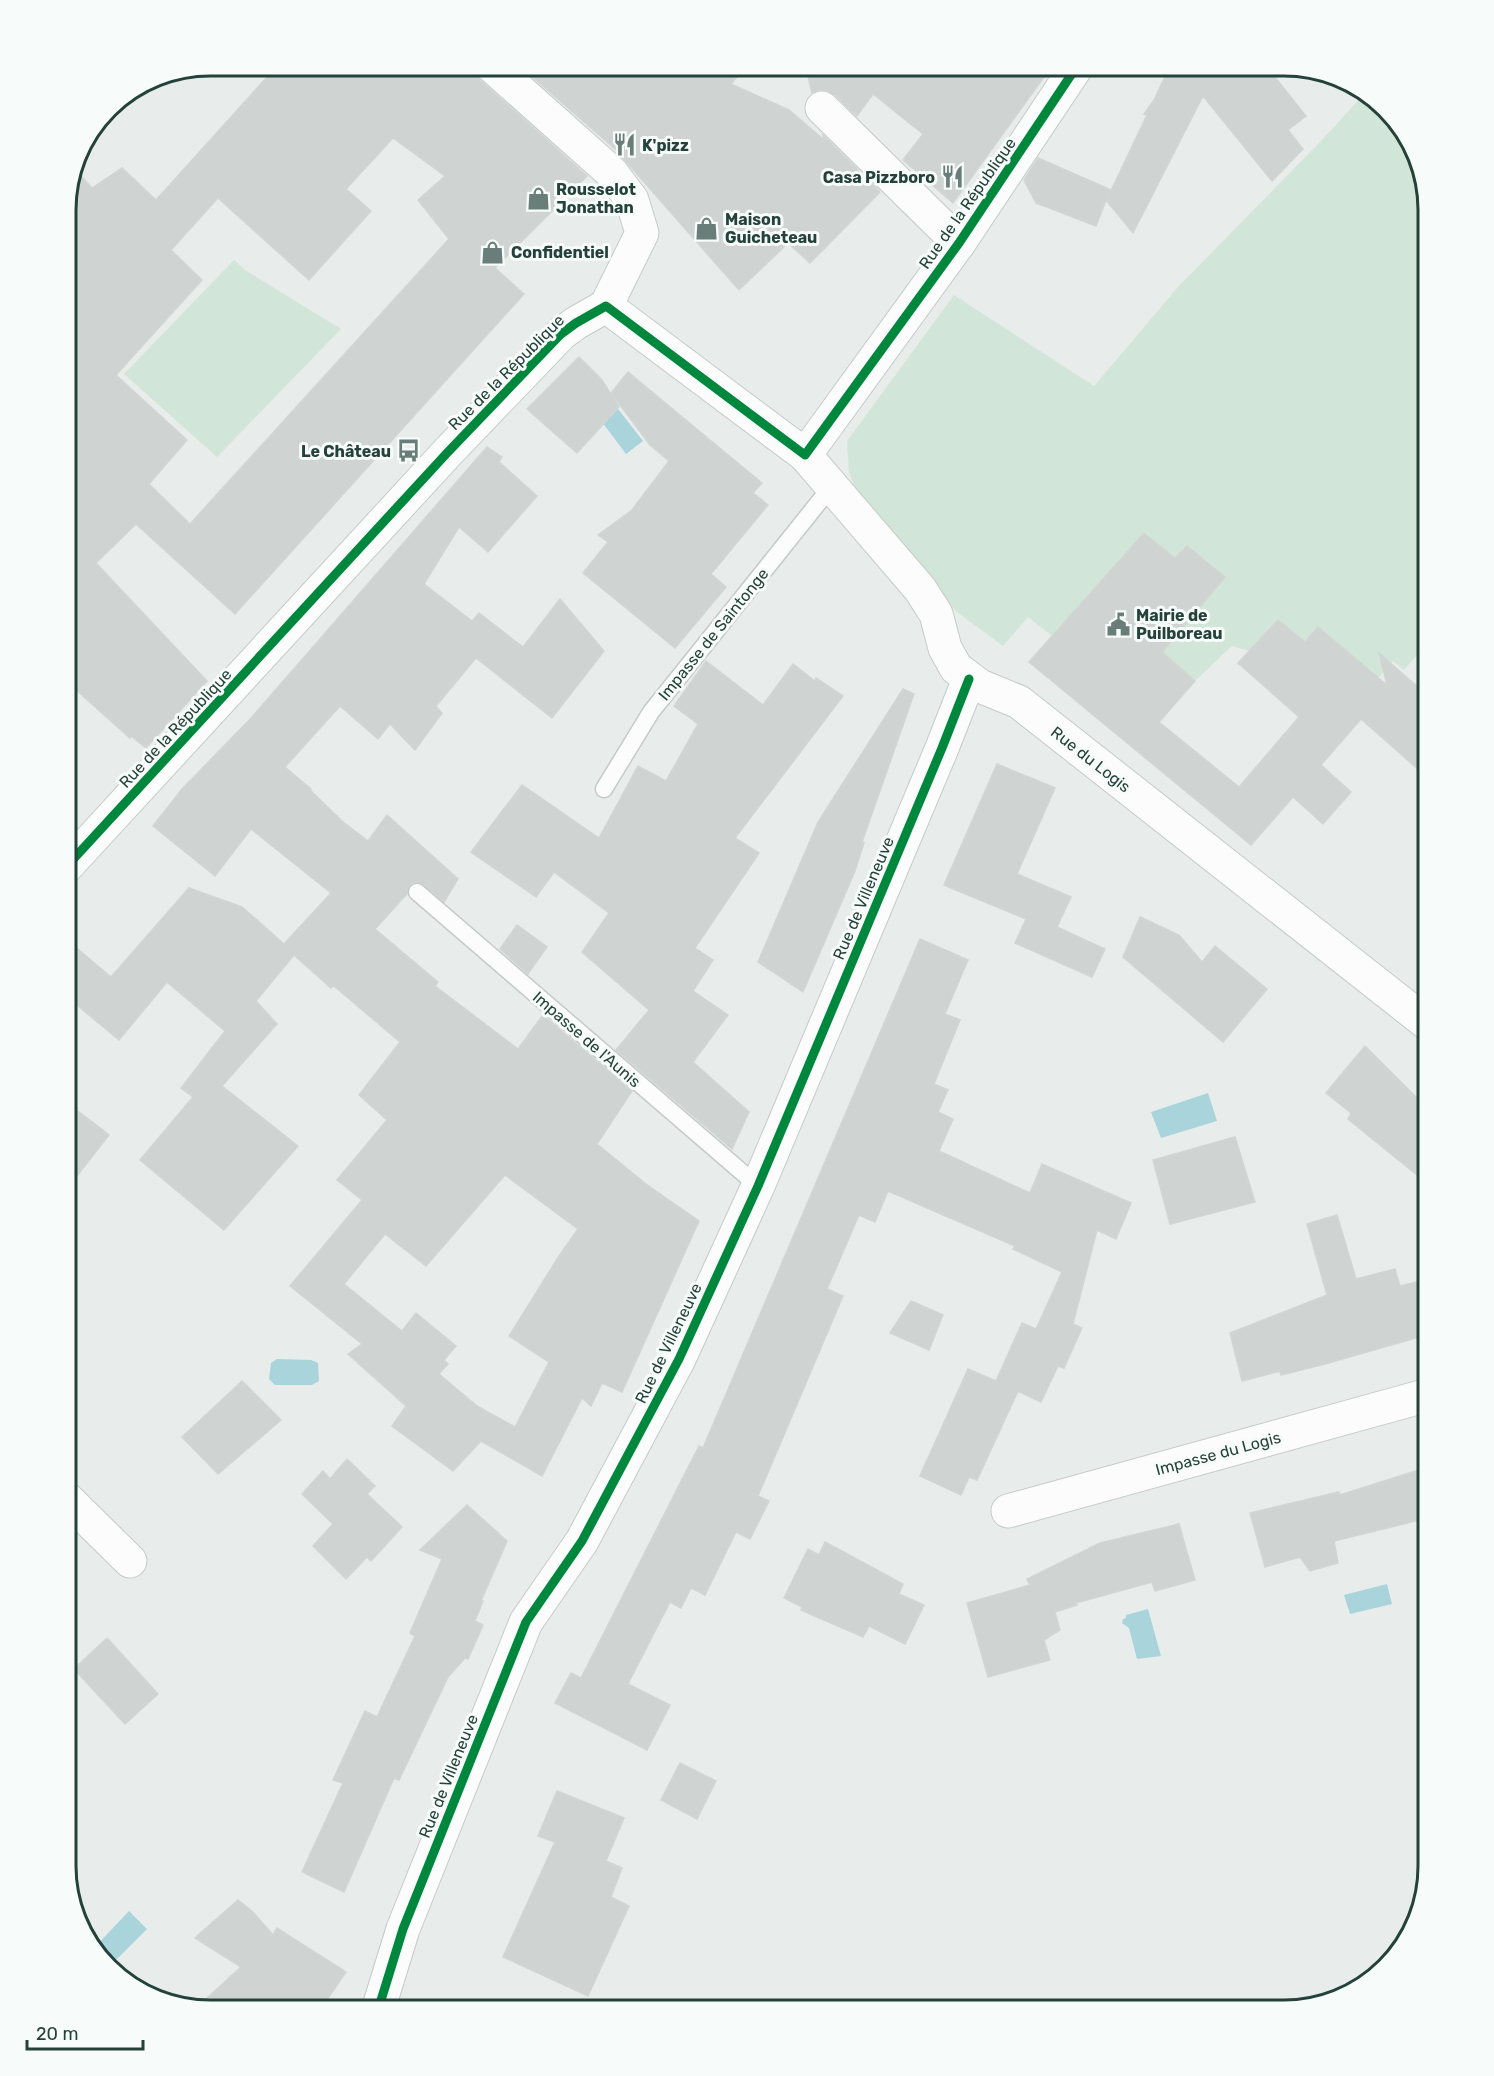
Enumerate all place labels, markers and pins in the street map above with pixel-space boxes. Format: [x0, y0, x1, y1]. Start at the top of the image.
restaurant icon: K'pizz [611, 132, 637, 158]
place label: K'pizz [642, 136, 689, 155]
restaurant icon: Casa Pizzboro [940, 164, 966, 190]
place label: Casa Pizzboro [823, 168, 935, 187]
place label: Rousselot Jonathan [556, 180, 636, 217]
shop icon: Rousselot Jonathan [525, 185, 551, 211]
place label: Maison Guicheteau [725, 210, 817, 247]
shop icon: Maison Guicheteau [694, 215, 720, 241]
shop icon: Confidentiel [480, 239, 506, 265]
place label: Confidentiel [511, 243, 609, 262]
bus stop icon: Le Château [396, 438, 422, 464]
place label: Le Château [301, 442, 391, 461]
place label: Mairie de Puilboreau [1136, 606, 1223, 643]
public building icon: Mairie de Puilboreau [1105, 611, 1131, 637]

